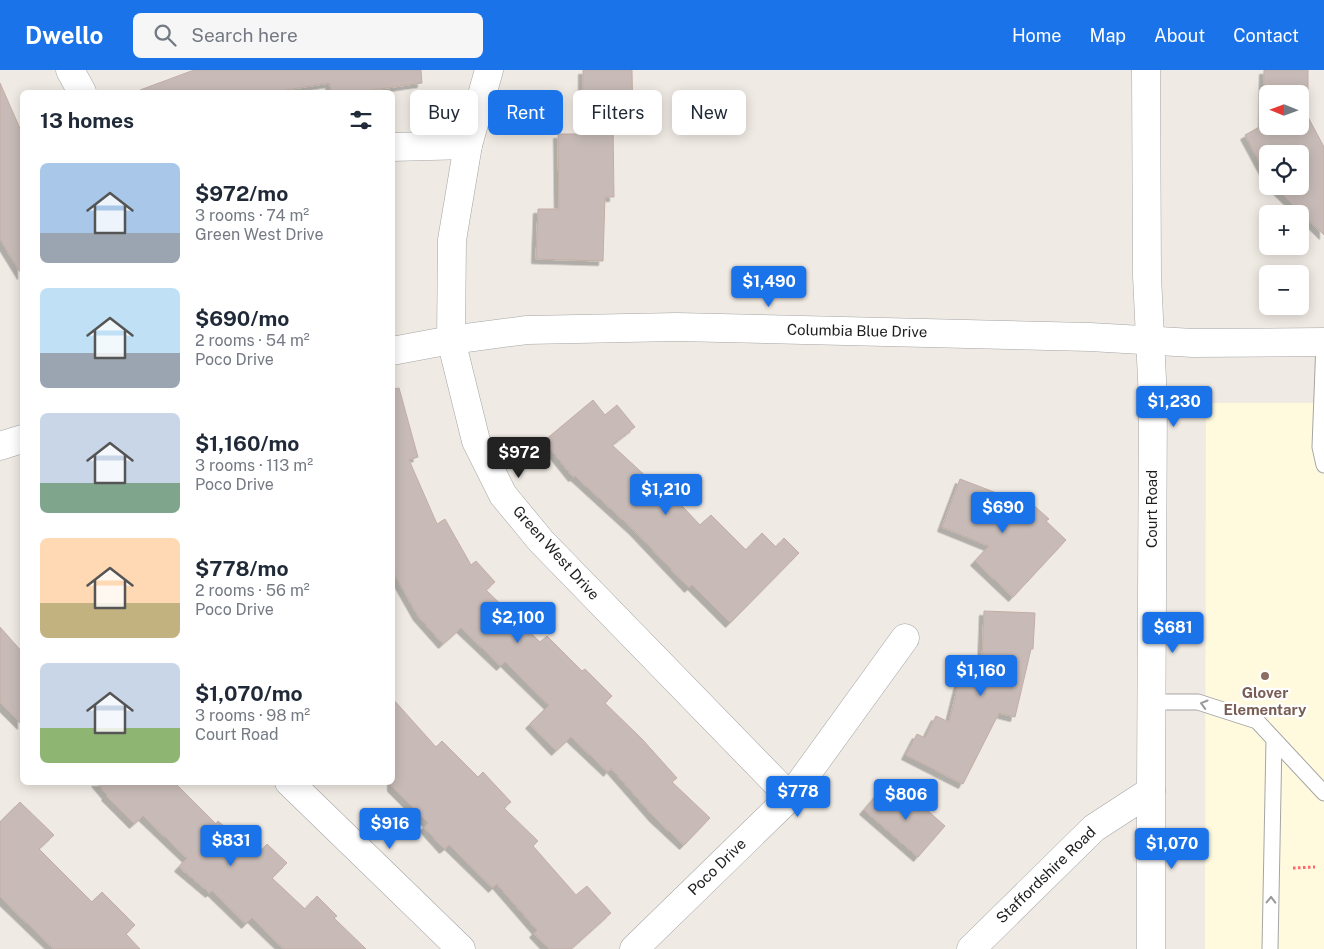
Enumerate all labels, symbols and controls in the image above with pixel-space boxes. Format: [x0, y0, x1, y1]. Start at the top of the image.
search box [133, 13, 483, 58]
text: Dwello [25, 21, 103, 49]
icon: search [151, 21, 179, 49]
text: Search here [191, 24, 298, 46]
text: Home [1012, 25, 1062, 46]
text: Map [1090, 25, 1126, 46]
text: About [1154, 25, 1205, 46]
text: Contact [1233, 25, 1299, 46]
north arrow [1259, 85, 1309, 135]
map controls [1259, 85, 1309, 315]
chip: Buy [410, 90, 478, 135]
chip: Rent [488, 90, 563, 135]
chip: Filters [573, 90, 662, 135]
chip: New [672, 90, 746, 135]
icon: filters [347, 106, 375, 134]
text: 13 homes [40, 108, 134, 133]
button: locate [1259, 145, 1309, 195]
text: $972/mo [195, 181, 288, 206]
icon: home [80, 183, 140, 243]
button: + [1259, 205, 1309, 255]
text: 3 rooms · 74 m² [195, 206, 309, 225]
text: Green West Drive [195, 225, 324, 244]
button: − [1259, 265, 1309, 315]
pin: $1,490 [728, 266, 810, 308]
text: $1,490 [742, 272, 796, 291]
text: $690/mo [195, 306, 289, 331]
icon: home [80, 308, 140, 368]
street label: Columbia Blue Drive [787, 321, 927, 340]
text: 2 rooms · 54 m² [195, 331, 310, 350]
text: Poco Drive [195, 350, 274, 369]
pin: $1,230 [1133, 386, 1215, 428]
text: $1,230 [1147, 392, 1201, 411]
text: $1,160/mo [195, 431, 299, 456]
icon: home [80, 433, 140, 493]
pin: $972 [489, 436, 549, 479]
text: $972 [498, 443, 540, 462]
text: 3 rooms · 113 m² [195, 456, 313, 475]
street label: Court Road [1143, 470, 1160, 548]
pin: $1,210 [625, 474, 707, 516]
text: Poco Drive [195, 475, 274, 494]
text: $1,210 [641, 480, 691, 499]
pin: $690 [973, 492, 1033, 534]
text: $690 [982, 498, 1024, 517]
street label: Green West Drive [510, 502, 603, 603]
text: $778/mo [195, 556, 289, 581]
icon: home [80, 558, 140, 618]
text: 2 rooms · 56 m² [195, 581, 310, 600]
text: Poco Drive [195, 600, 274, 619]
pin: $2,100 [477, 602, 559, 644]
text: $2,100 [492, 608, 544, 627]
pin: $681 [1143, 612, 1203, 654]
text: $681 [1154, 618, 1193, 637]
pin: $1,160 [940, 654, 1022, 697]
text: $1,160 [956, 661, 1006, 680]
marker: Glover Elementary [1259, 670, 1271, 682]
text: $1,070/mo [195, 681, 303, 706]
icon: home [80, 683, 140, 743]
place label: Glover Elementary [1224, 684, 1307, 718]
one-way arrow [1201, 700, 1209, 710]
text: 3 rooms · 98 m² [195, 706, 310, 725]
text: Court Road [195, 725, 278, 744]
pin: $778 [768, 776, 828, 818]
pin: $806 [876, 778, 936, 821]
text: $778 [777, 782, 819, 801]
text: $806 [885, 785, 927, 804]
pin: $916 [360, 808, 420, 850]
text: $916 [371, 814, 409, 833]
street label: Staffordshire Road [992, 823, 1099, 926]
pin: $831 [201, 824, 261, 867]
pin: $1,070 [1131, 828, 1213, 870]
text: $831 [211, 831, 251, 850]
text: $1,070 [1146, 834, 1198, 853]
street label: Poco Drive [684, 835, 749, 898]
one-way arrow [1266, 896, 1276, 904]

